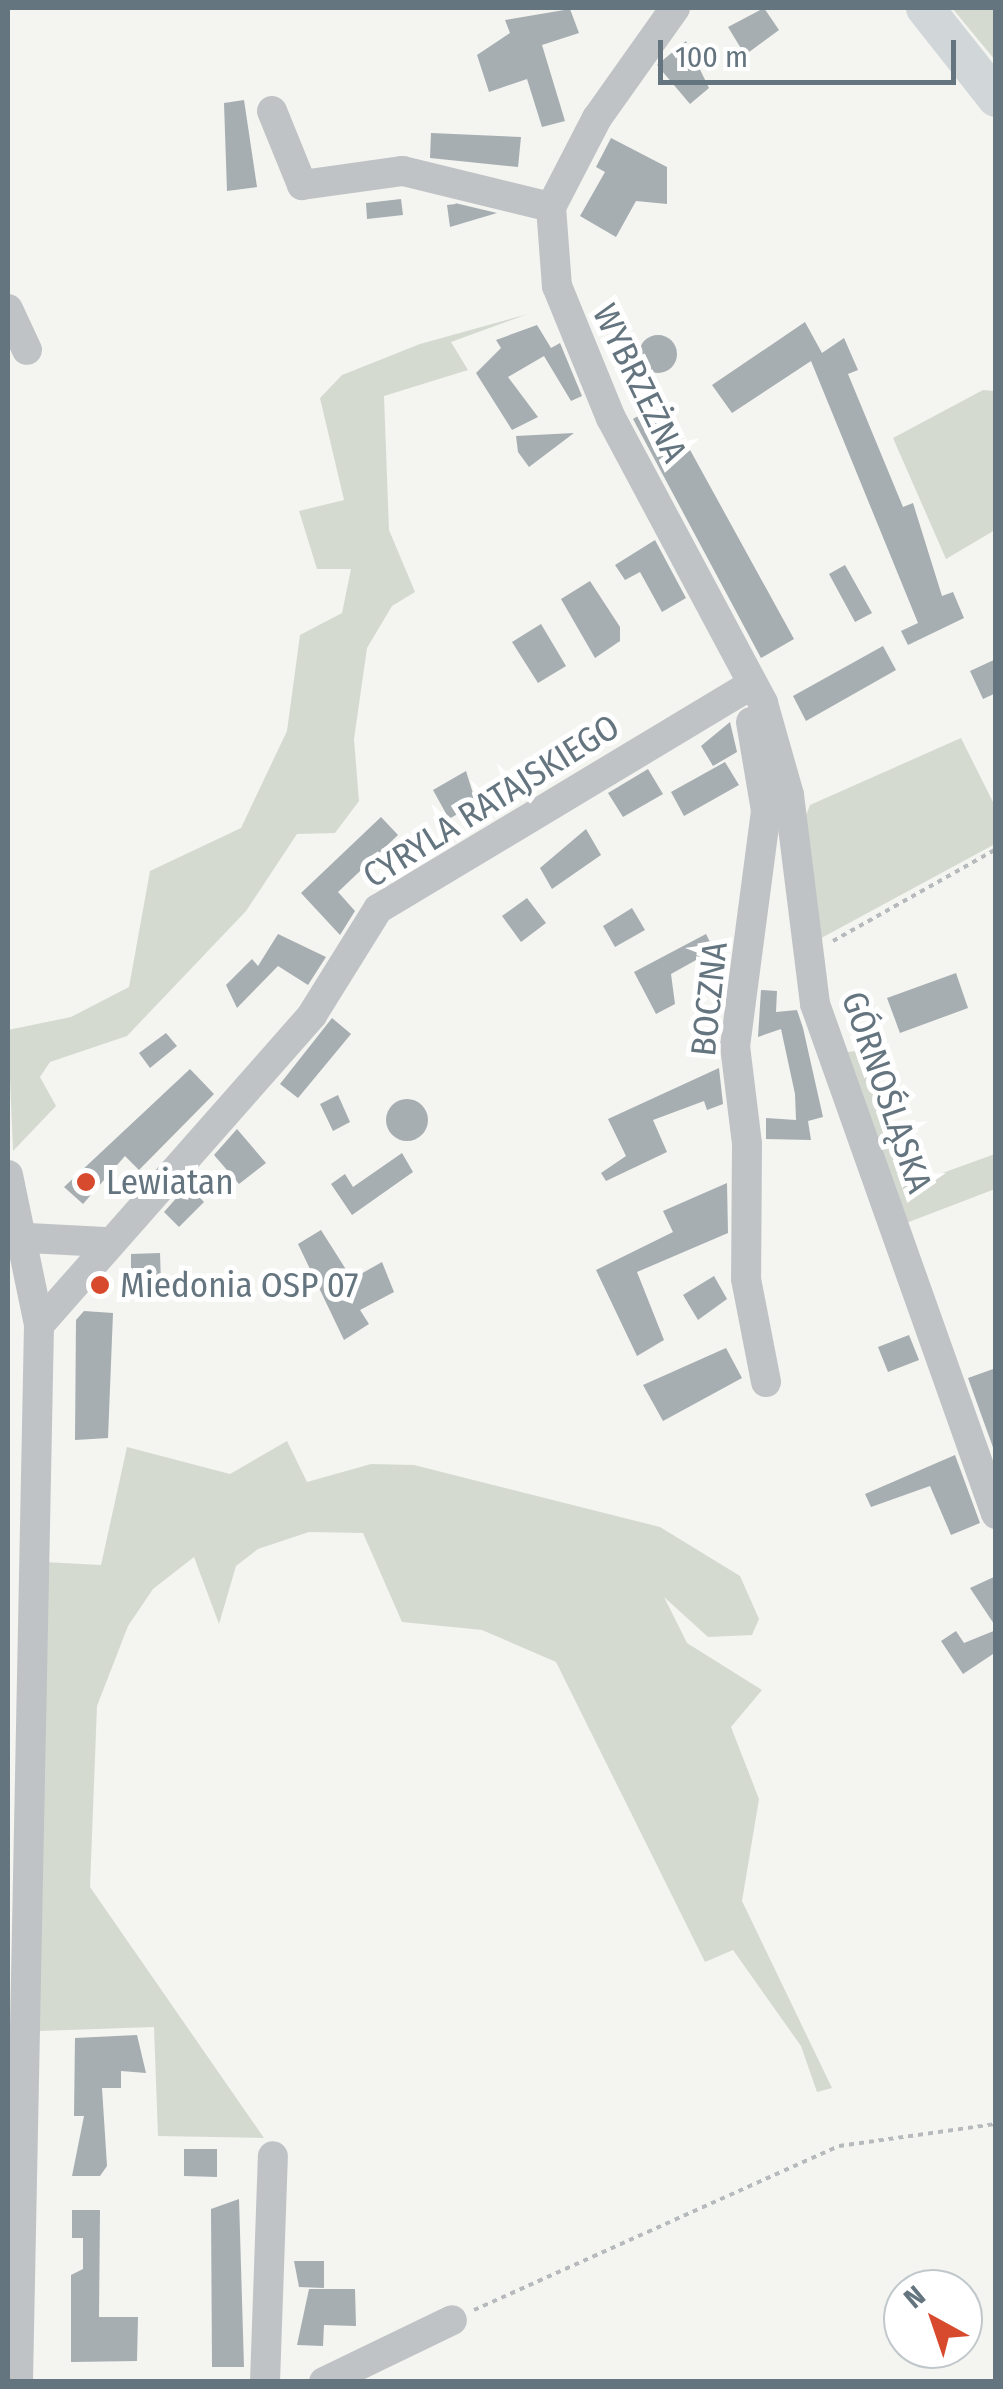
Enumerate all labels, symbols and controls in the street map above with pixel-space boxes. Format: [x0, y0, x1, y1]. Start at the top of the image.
scale bar [663, 20, 960, 82]
text: 100 m [675, 39, 748, 75]
street label: WYBRZEŻNA [584, 297, 696, 469]
street label: CYRYLA RATAJSKIEGO [355, 705, 627, 897]
street label: BOCZNA [682, 940, 736, 1058]
street label: GÓRNOŚLĄSKA [833, 986, 941, 1198]
place label: Lewiatan [106, 1161, 234, 1203]
marker: Lewiatan [75, 1171, 97, 1193]
place label: Miedonia OSP 07 [120, 1264, 358, 1306]
marker: Miedonia OSP 07 [89, 1274, 111, 1296]
north arrow [883, 2269, 983, 2369]
text: N [898, 2279, 932, 2315]

